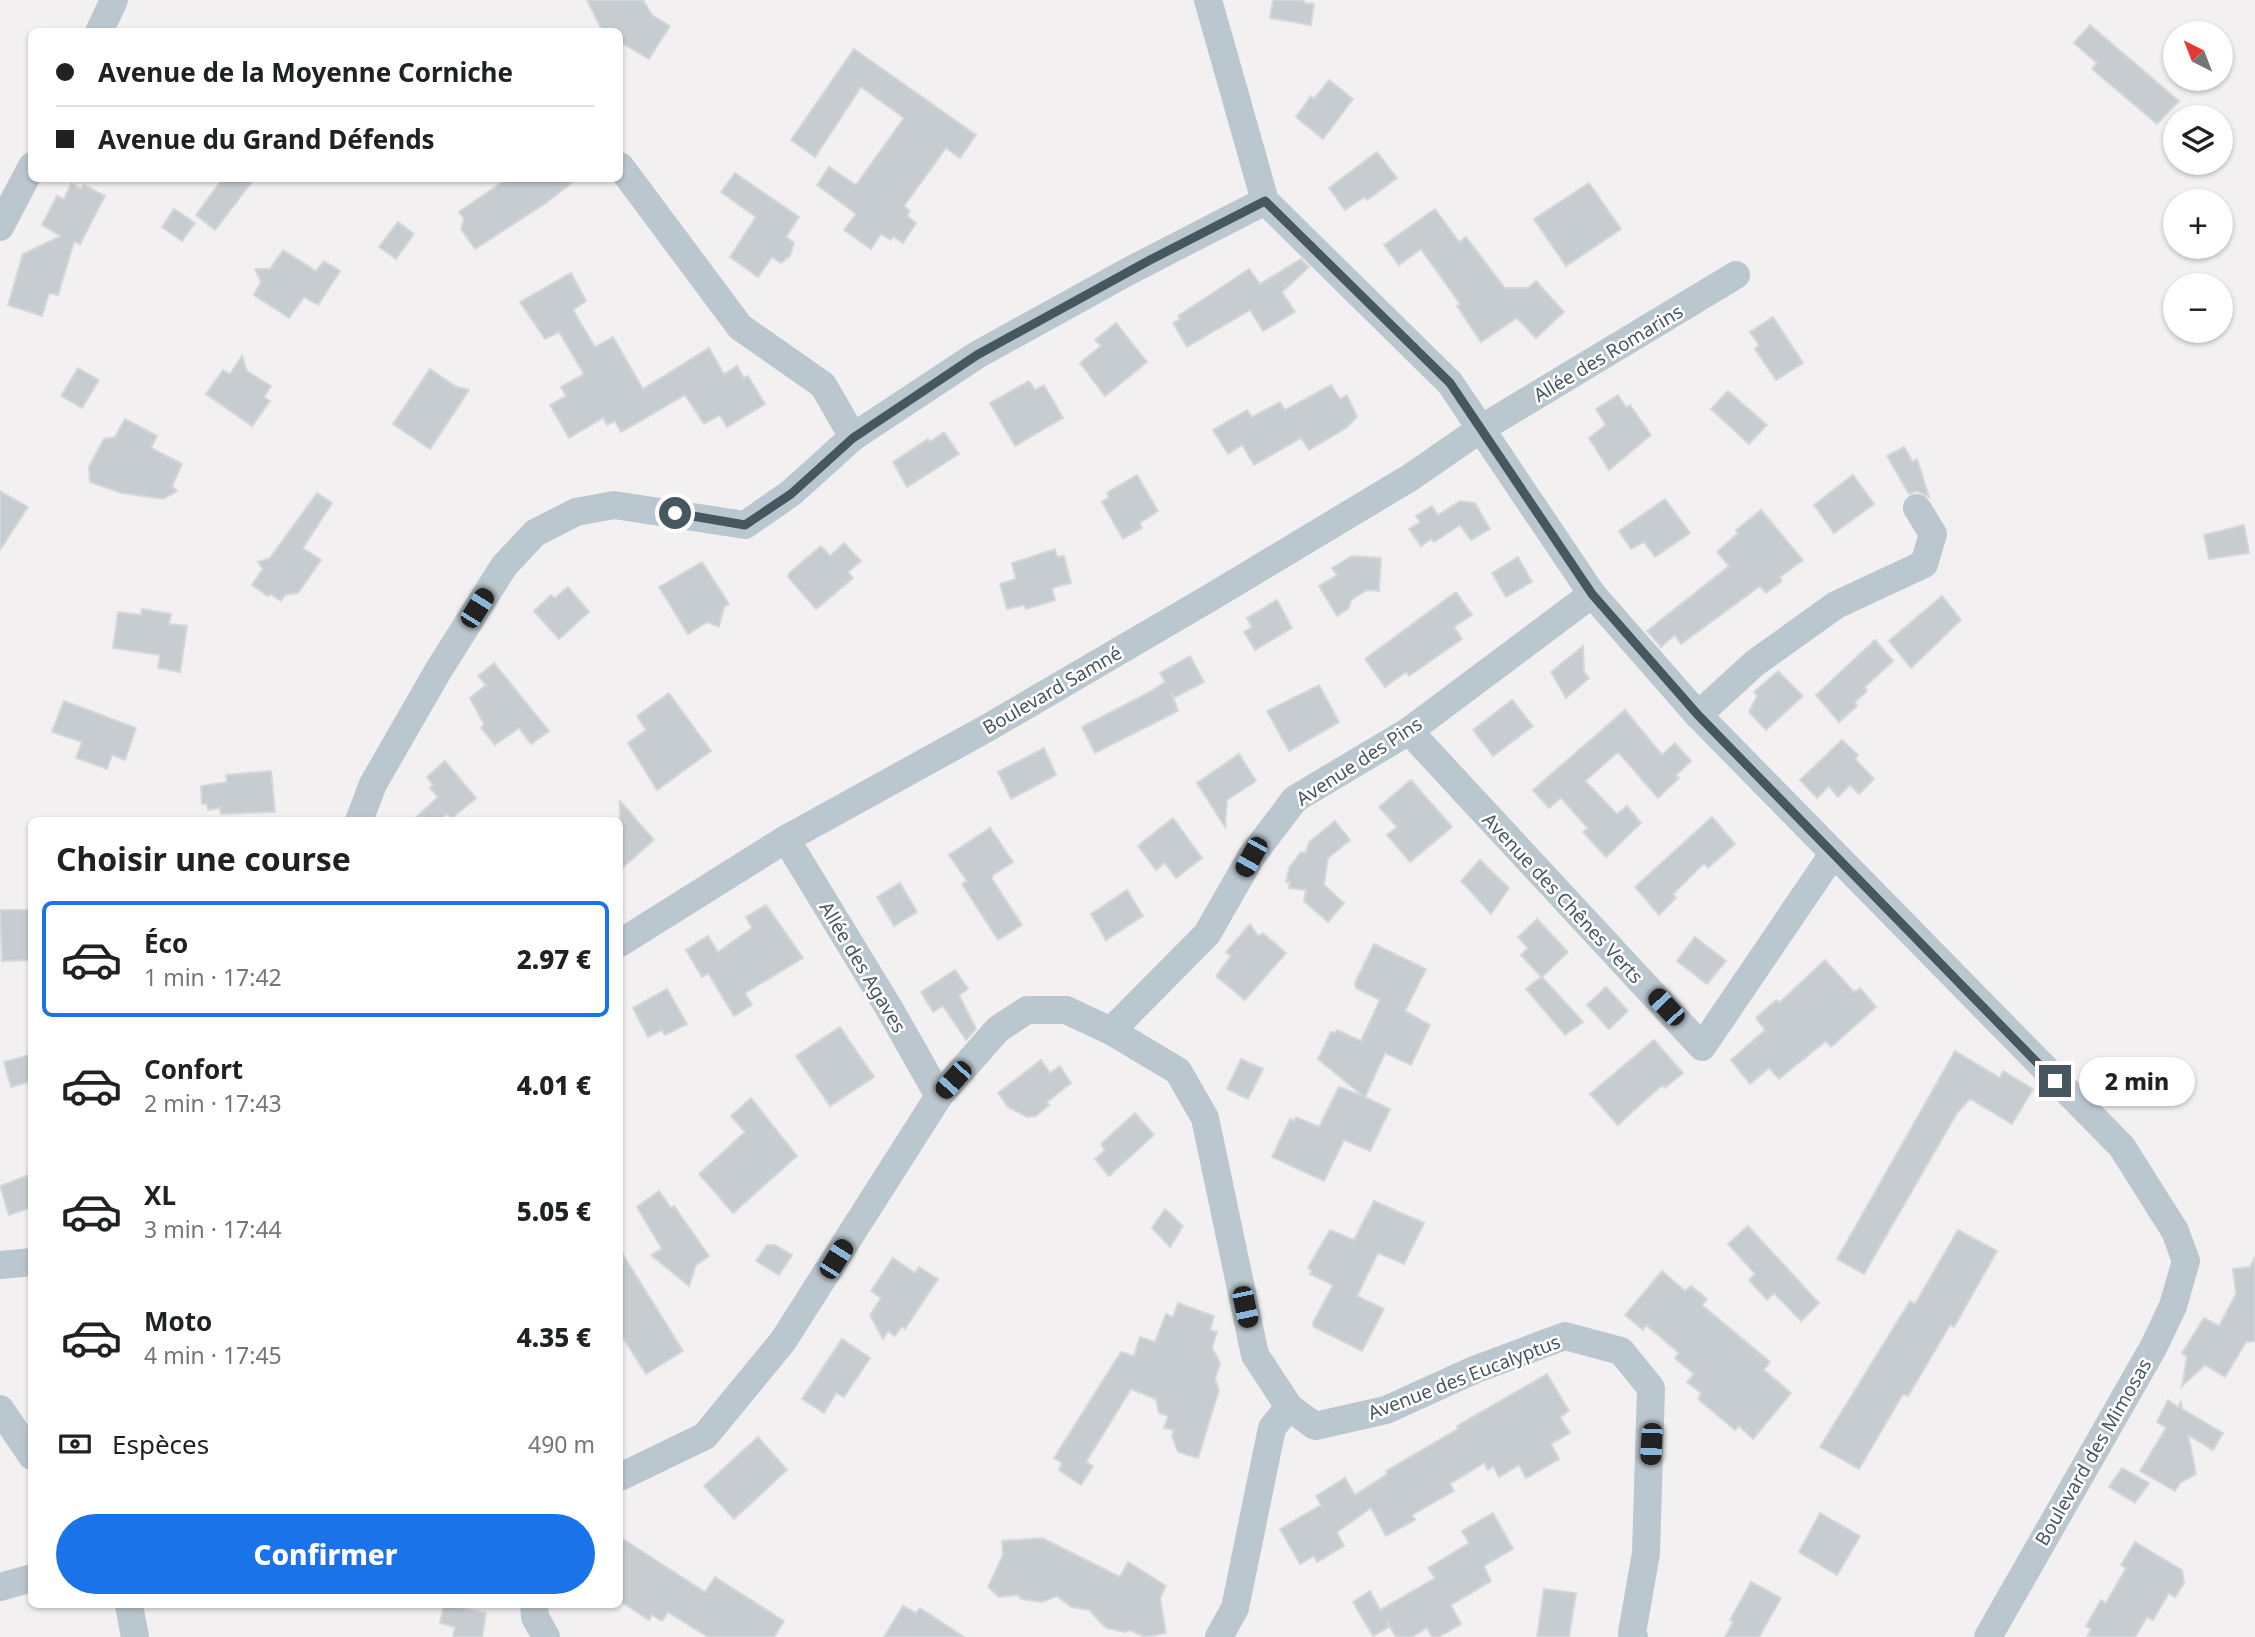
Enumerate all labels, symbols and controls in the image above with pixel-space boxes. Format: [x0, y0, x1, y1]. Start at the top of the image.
north arrow [2163, 21, 2233, 91]
map controls [2163, 21, 2233, 343]
text: Avenue de la Moyenne Corniche [98, 54, 513, 90]
button: layers [2163, 105, 2233, 175]
text: Avenue du Grand Défends [98, 121, 435, 157]
button: + [2163, 189, 2233, 259]
button: − [2163, 273, 2233, 343]
street label: Allée des Romarins [1528, 298, 1688, 408]
route start [659, 497, 691, 529]
car [457, 585, 498, 631]
street label: Boulevard Samné [978, 640, 1126, 740]
street label: Avenue des Pins [1291, 711, 1427, 811]
street label: Avenue des Chênes Verts [1477, 807, 1649, 989]
car [1232, 834, 1271, 880]
text: Choisir une course [56, 837, 351, 880]
street label: Allée des Agaves [814, 897, 912, 1037]
text: Éco [144, 925, 188, 961]
icon: car [60, 928, 123, 991]
text: 2.97 € [517, 941, 591, 977]
text: 1 min · 17:42 [144, 961, 282, 993]
car [1644, 984, 1689, 1030]
text: Confort [144, 1051, 243, 1087]
icon: car [60, 1054, 123, 1117]
callout: 2 min [2080, 1056, 2195, 1106]
car [932, 1057, 975, 1103]
route end [2039, 1065, 2071, 1097]
text: 2 min [2105, 1065, 2169, 1097]
text: 4.01 € [517, 1067, 591, 1103]
text: 2 min · 17:43 [144, 1087, 282, 1119]
text: XL [144, 1177, 176, 1213]
icon: car [60, 1180, 123, 1243]
text: 5.05 € [517, 1193, 591, 1229]
text: 3 min · 17:44 [144, 1213, 282, 1245]
car [816, 1236, 857, 1282]
car [1231, 1284, 1260, 1330]
text: Moto [144, 1303, 212, 1339]
icon: car [60, 1306, 123, 1369]
text: 4.35 € [517, 1319, 591, 1355]
street label: Avenue des Eucalyptus [1364, 1328, 1564, 1426]
text: 4 min · 17:45 [144, 1339, 282, 1371]
street label: Boulevard des Mimosas [2029, 1354, 2157, 1550]
car [1640, 1422, 1663, 1466]
icon: cash [56, 1425, 94, 1463]
text: Espèces [112, 1426, 209, 1462]
text: 490 m [528, 1428, 595, 1460]
button: Confirmer [56, 1514, 595, 1594]

